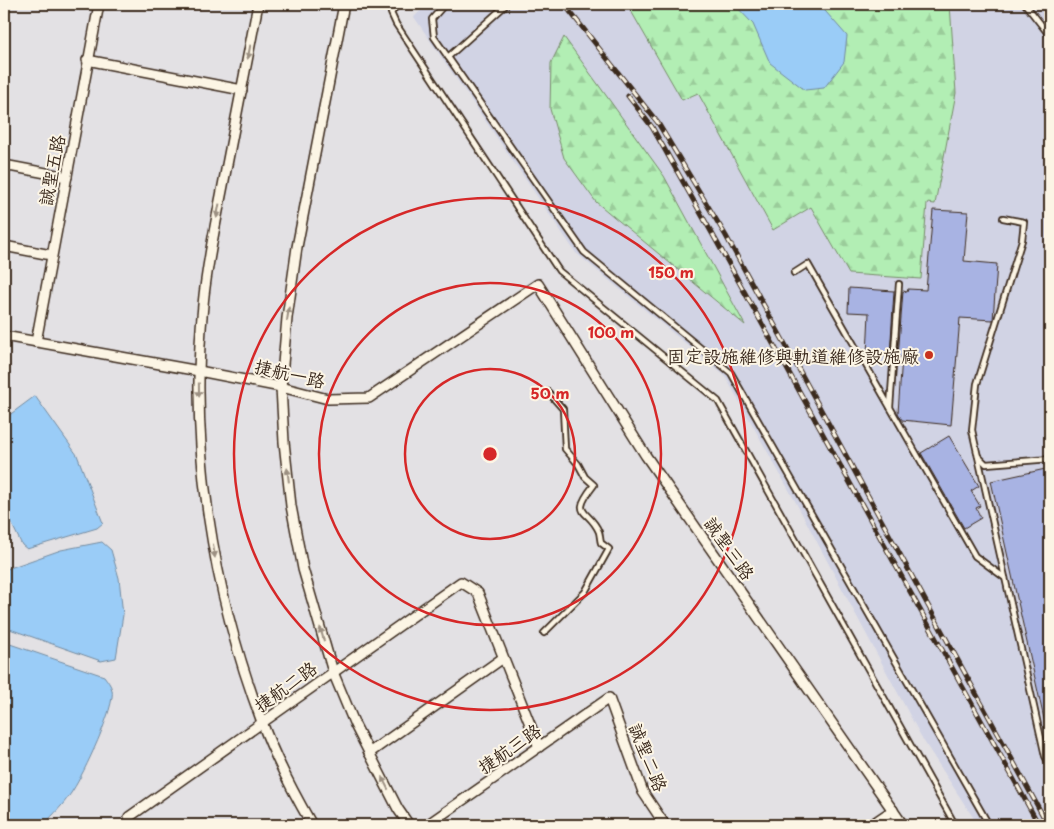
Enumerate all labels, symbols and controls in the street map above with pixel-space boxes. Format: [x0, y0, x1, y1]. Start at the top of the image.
one-way arrow [245, 44, 253, 59]
street label: 誠聖五路 [31, 132, 71, 208]
one-way arrow [214, 204, 222, 219]
text: 150 m [648, 260, 694, 283]
one-way arrow [284, 305, 292, 321]
text: 100 m [588, 320, 634, 343]
place label: 固定設施維修與軌道維修設施廠 [667, 342, 919, 369]
marker: 固定設施維修與軌道維修設施廠 [923, 349, 935, 361]
street label: 捷航一路 [252, 352, 328, 394]
text: 50 m [531, 381, 569, 404]
one-way arrow [195, 382, 203, 398]
centre of rings [481, 445, 499, 463]
one-way arrow [283, 467, 291, 483]
street label: 誠聖三路 [698, 511, 762, 585]
one-way arrow [211, 544, 219, 560]
one-way arrow [318, 626, 326, 642]
street label: 捷航二路 [248, 654, 322, 718]
street label: 捷航三路 [472, 716, 546, 780]
street label: 誠聖二路 [623, 719, 675, 795]
one-way arrow [381, 776, 389, 791]

